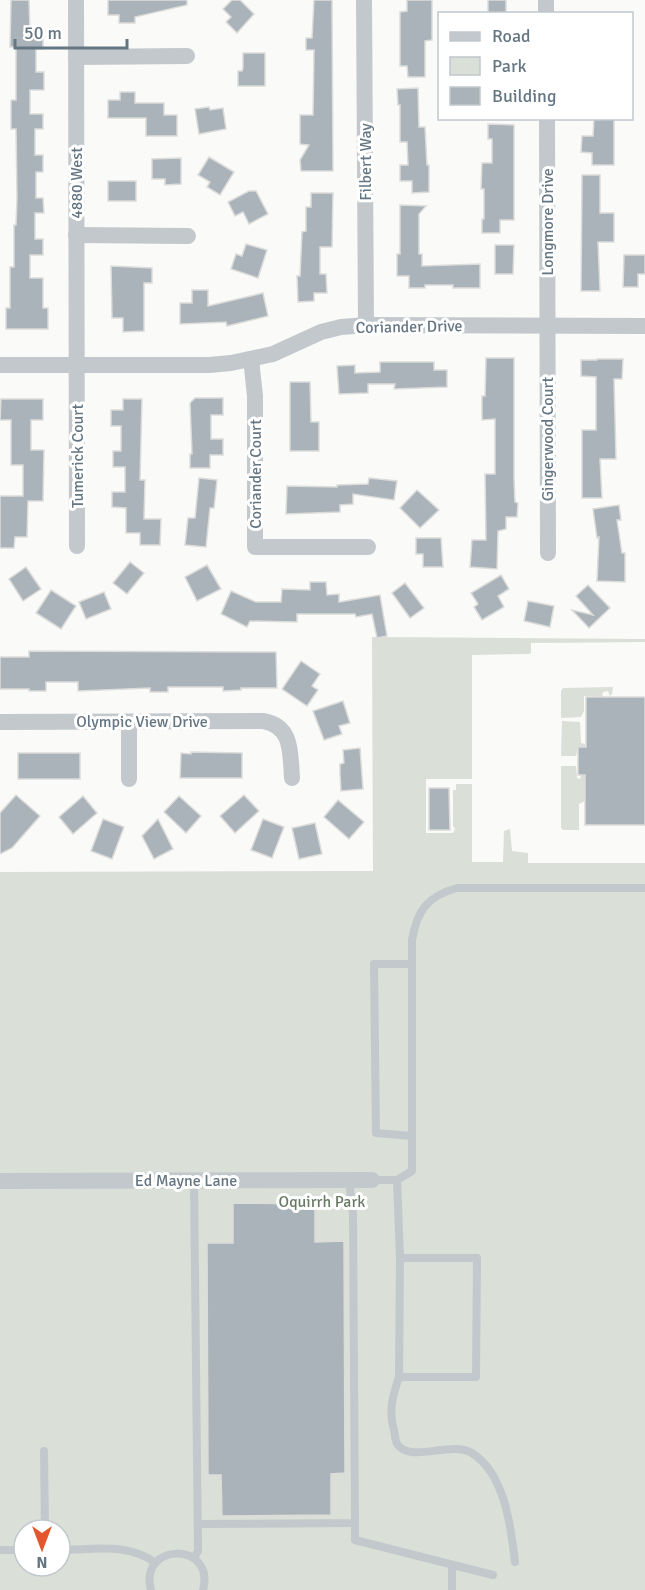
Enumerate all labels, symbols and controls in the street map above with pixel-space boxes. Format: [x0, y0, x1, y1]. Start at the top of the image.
scale bar [15, 12, 128, 50]
legend [438, 12, 633, 120]
text: 50 m [24, 22, 62, 44]
text: Road [492, 25, 531, 47]
text: Park [492, 55, 527, 77]
text: Building [492, 85, 556, 107]
street label: Filbert Way [356, 123, 376, 201]
street label: 4880 West [67, 147, 87, 219]
street label: Longmore Drive [538, 168, 558, 276]
street label: Coriander Drive [355, 316, 463, 338]
street label: Gingerwood Court [538, 376, 558, 501]
street label: Tumerick Court [68, 404, 88, 508]
street label: Coriander Court [246, 419, 266, 529]
street label: Olympic View Drive [76, 712, 208, 732]
street label: Ed Mayne Lane [135, 1171, 237, 1191]
park label: Oquirrh Park [279, 1192, 365, 1212]
north arrow [12, 1518, 72, 1578]
text: N [36, 1552, 48, 1572]

